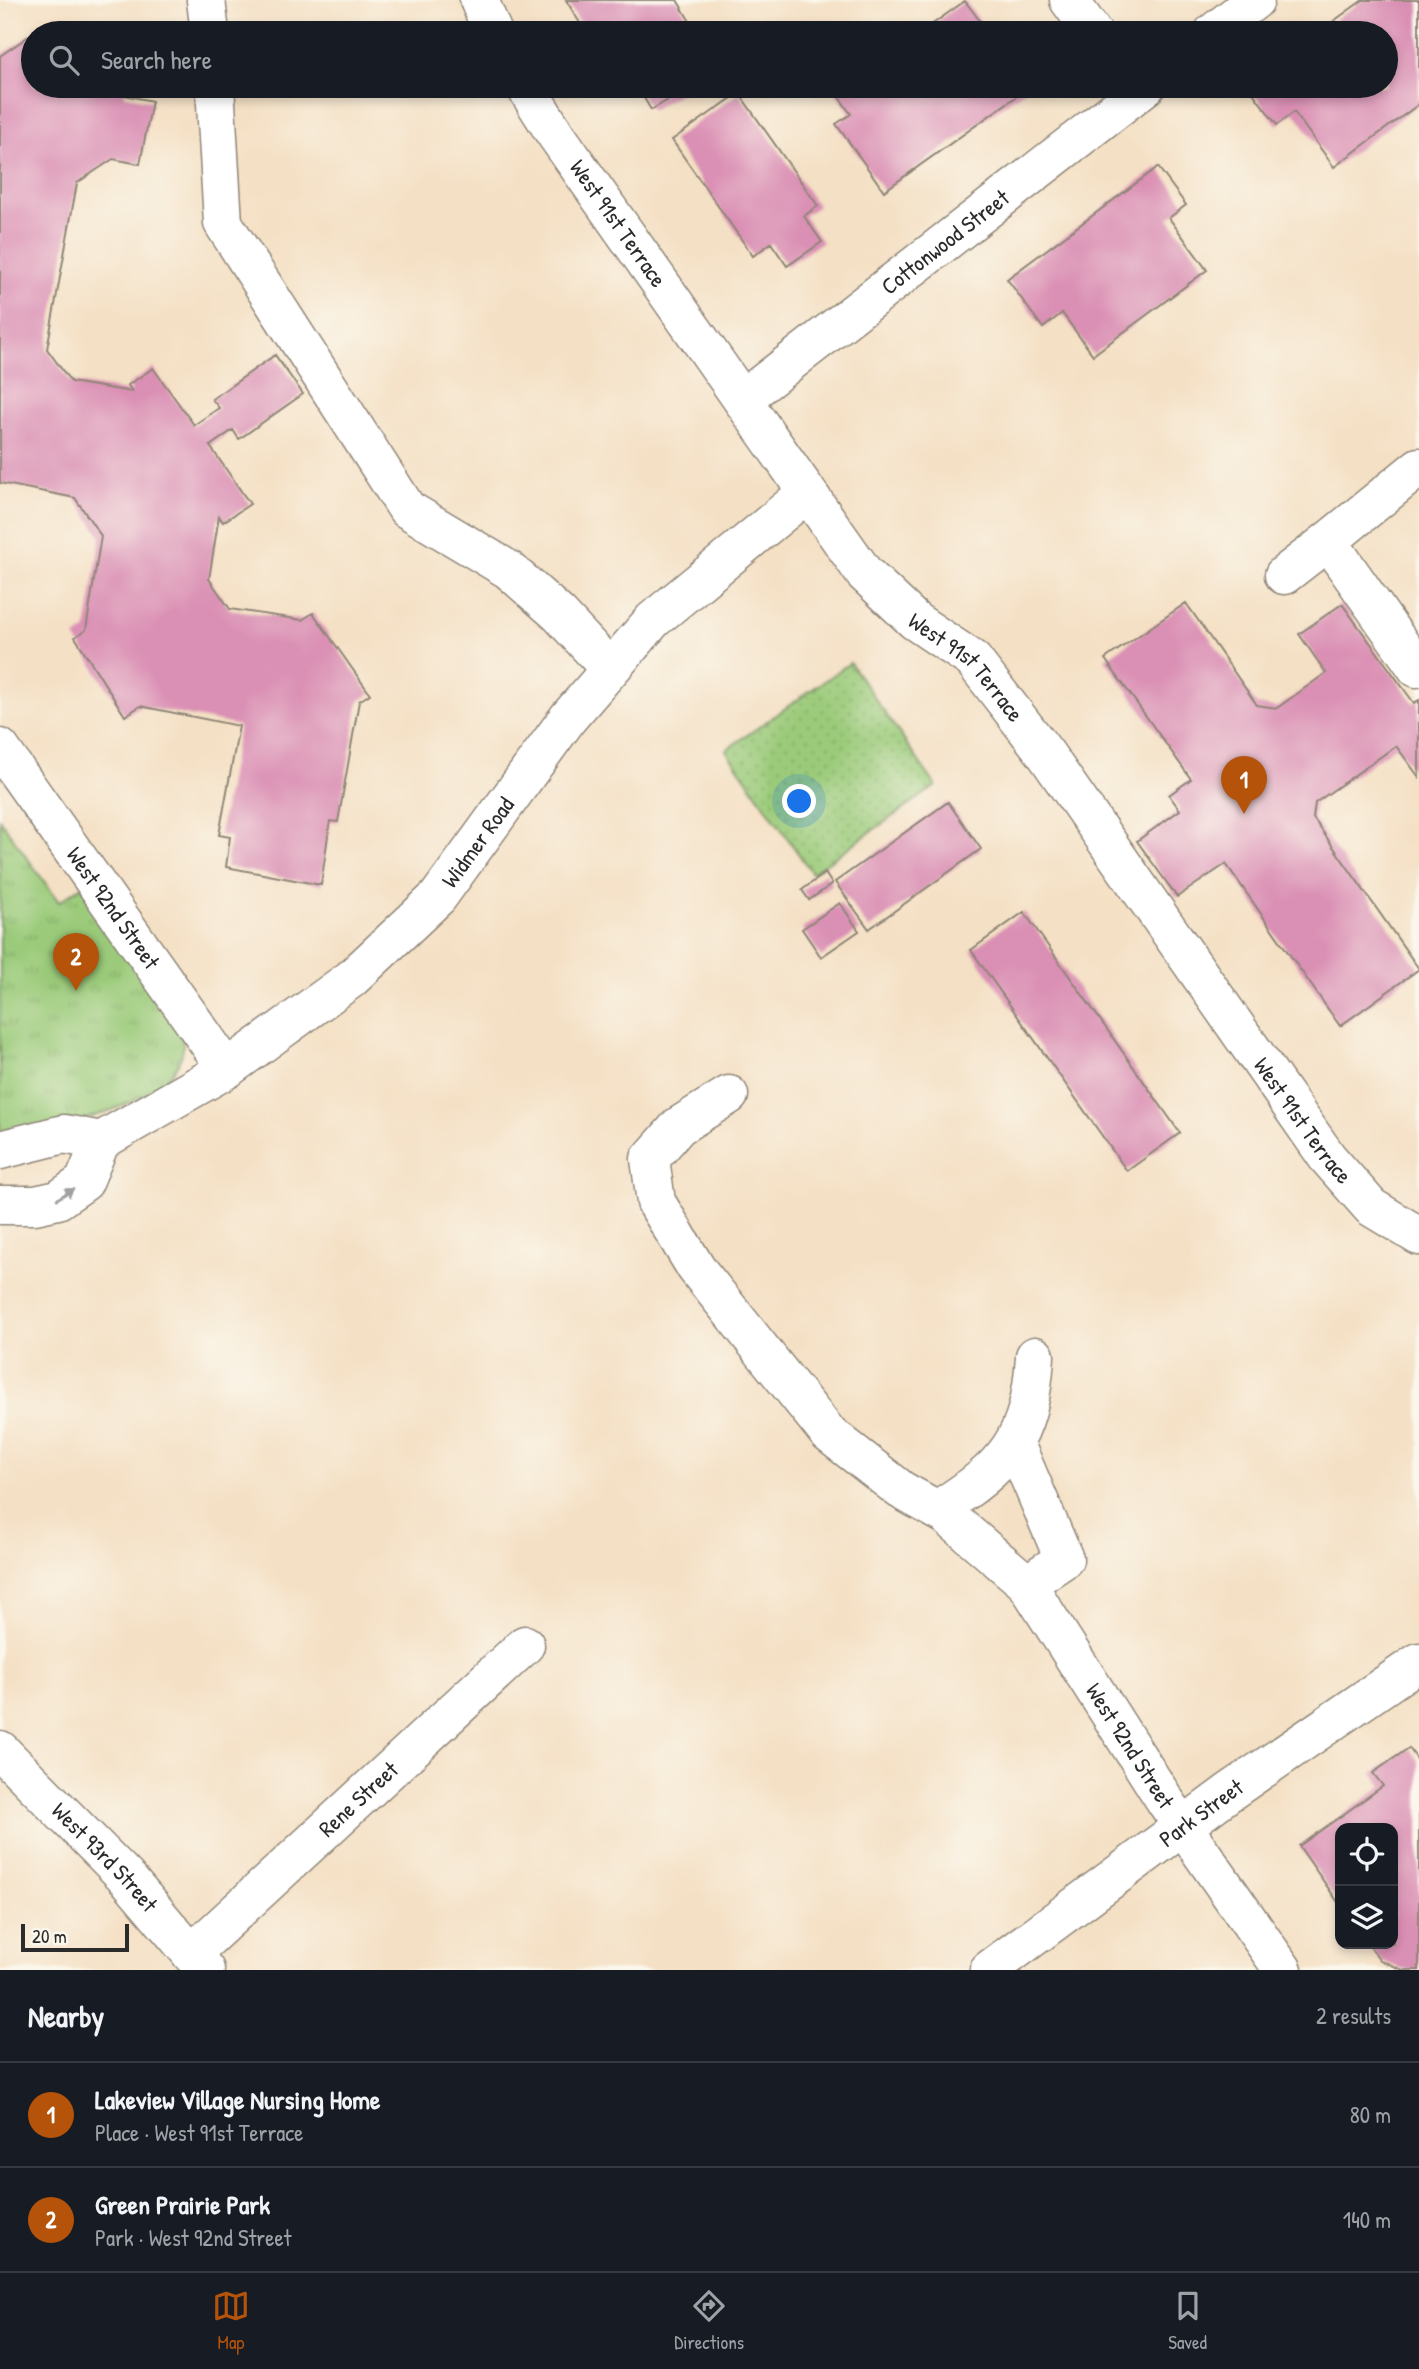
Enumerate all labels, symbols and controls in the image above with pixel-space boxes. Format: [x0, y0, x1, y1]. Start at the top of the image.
search box [21, 21, 1398, 98]
icon: search [45, 41, 83, 79]
text: Search here [101, 42, 212, 77]
street label: West 91st Terrace [563, 153, 674, 293]
street label: Cottonwood Street [874, 181, 1016, 301]
street label: West 91st Terrace [902, 605, 1031, 728]
pin: 1 [1221, 756, 1267, 814]
your location [782, 784, 816, 818]
street label: Widmer Road [434, 790, 521, 894]
street label: West 92nd Street [62, 842, 166, 974]
pin: 2 [53, 933, 99, 991]
street label: West 91st Terrace [1247, 1051, 1359, 1190]
one-way arrow [55, 1188, 75, 1201]
street label: West 92nd Street [1079, 1677, 1182, 1815]
street label: Rene Street [312, 1753, 405, 1843]
street label: Park Street [1153, 1771, 1250, 1854]
street label: West 93rd Street [45, 1795, 166, 1919]
map controls [1335, 1823, 1398, 1949]
button: locate [1335, 1823, 1398, 1886]
button: layers [1335, 1886, 1398, 1949]
scale bar [21, 1921, 130, 1953]
text: 20 m [32, 1923, 67, 1949]
text: Nearby [28, 1996, 104, 2036]
text: 2 results [1316, 2000, 1391, 2031]
text: Lakeview Village Nursing Home [95, 2082, 380, 2117]
text: 1 [47, 2099, 55, 2130]
text: 80 m [1350, 2099, 1391, 2130]
text: Place · West 91st Terrace [95, 2117, 303, 2148]
text: Green Prairie Park [95, 2187, 270, 2222]
text: 2 [46, 2204, 56, 2235]
text: 140 m [1343, 2204, 1391, 2235]
text: Park · West 92nd Street [95, 2222, 291, 2253]
tab: Map [212, 2287, 250, 2355]
tab: Directions [674, 2287, 744, 2355]
tab: Saved [1168, 2287, 1207, 2355]

